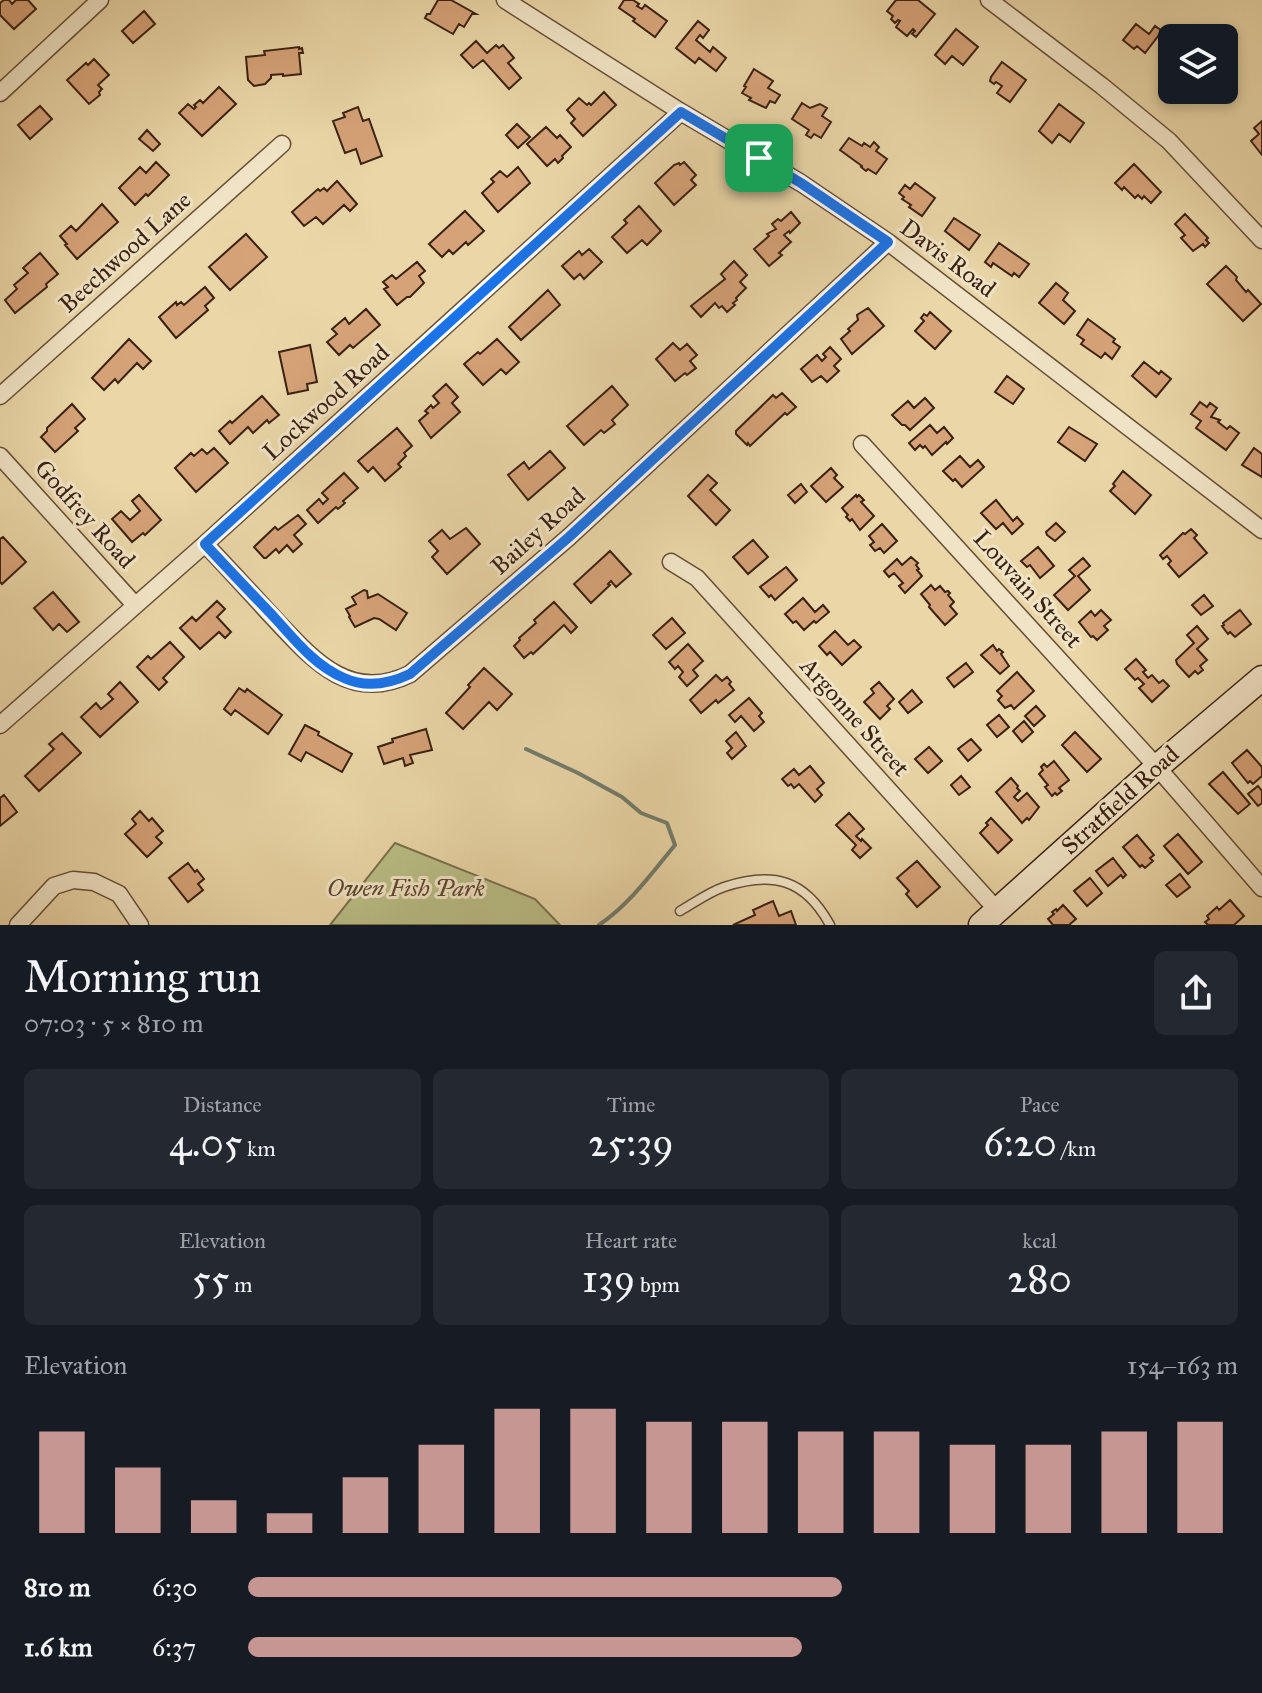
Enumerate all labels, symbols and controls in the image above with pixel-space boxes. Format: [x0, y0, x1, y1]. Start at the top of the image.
map controls [1158, 24, 1238, 104]
button: layers [1158, 24, 1238, 104]
pin [725, 124, 793, 192]
icon: arrive [737, 136, 781, 180]
street label: Beechwood Lane [53, 185, 197, 319]
street label: Davis Road [894, 212, 1002, 304]
street label: Lockwood Road [257, 337, 395, 467]
street label: Godfrey Road [28, 453, 142, 575]
street label: Bailey Road [485, 481, 591, 581]
street label: Louvain Street [967, 524, 1089, 655]
street label: Argonne Street [793, 651, 916, 783]
street label: Stratfield Road [1055, 739, 1185, 861]
park label: Owen Fish Park [327, 873, 485, 903]
text: Morning run [24, 950, 261, 1004]
button: share [1154, 951, 1238, 1035]
text: 07:03 · 5 × 810 m [24, 1007, 204, 1039]
text: Distance [183, 1091, 262, 1118]
text: Time [607, 1091, 655, 1118]
text: Pace [1020, 1091, 1060, 1118]
text: 4.05 [169, 1118, 242, 1167]
text: 25:39 [588, 1118, 674, 1167]
text: 6:20 [983, 1118, 1057, 1167]
text: km [242, 1135, 276, 1162]
text: /km [1057, 1135, 1096, 1162]
text: Elevation [179, 1227, 266, 1254]
text: Heart rate [585, 1227, 677, 1254]
text: kcal [1022, 1227, 1057, 1254]
text: 55 [192, 1254, 229, 1303]
text: 139 [582, 1254, 635, 1303]
text: 280 [1008, 1254, 1072, 1303]
text: m [229, 1271, 253, 1298]
text: bpm [635, 1271, 680, 1298]
text: Elevation [24, 1349, 127, 1381]
text: 154–163 m [1127, 1349, 1238, 1381]
text: 810 m [24, 1571, 91, 1603]
text: 6:30 [152, 1571, 197, 1603]
text: 1.6 km [24, 1631, 93, 1663]
text: 6:37 [152, 1631, 196, 1663]

